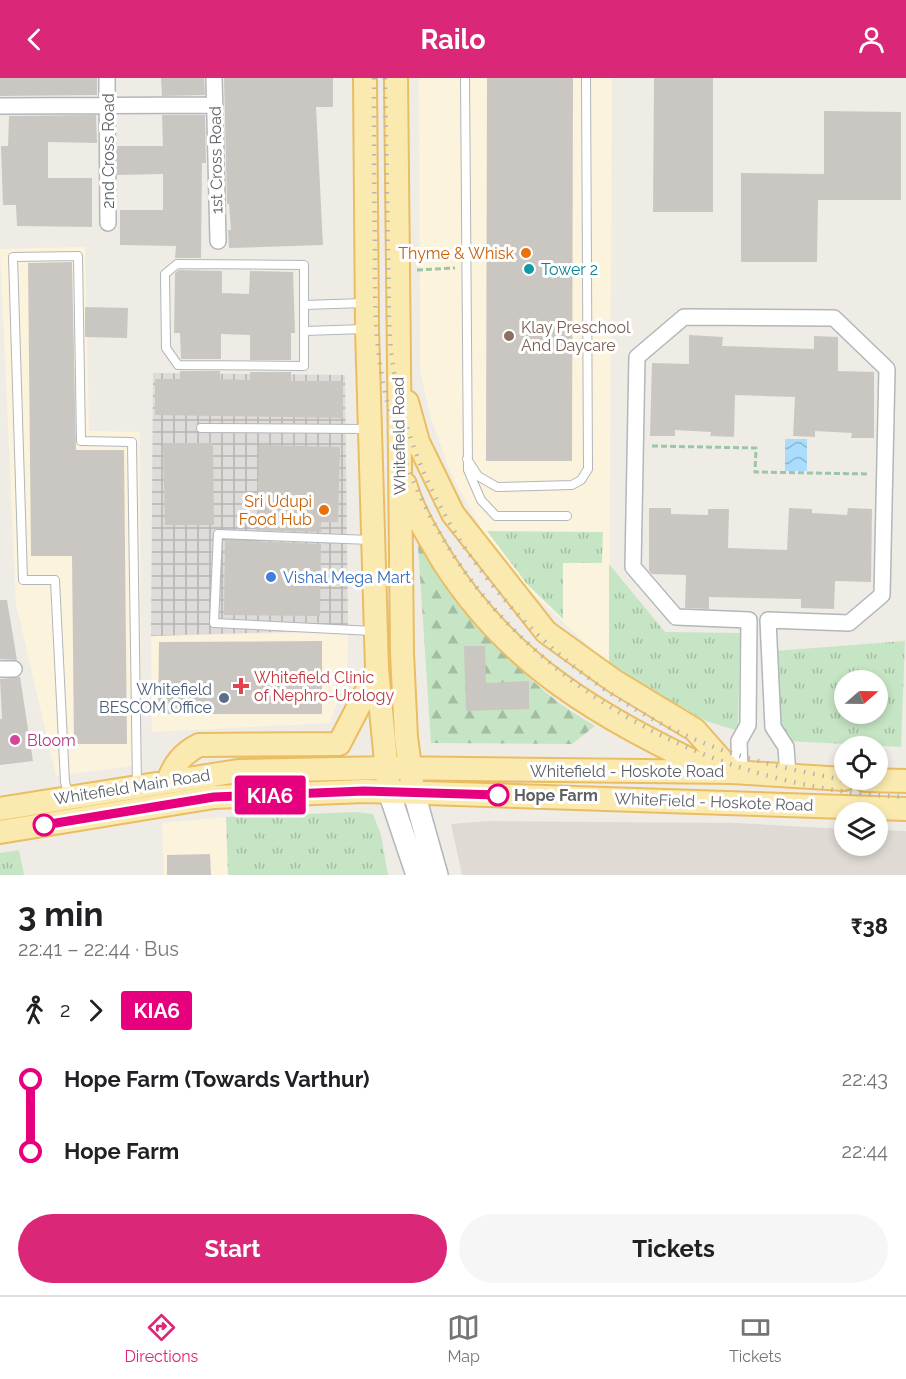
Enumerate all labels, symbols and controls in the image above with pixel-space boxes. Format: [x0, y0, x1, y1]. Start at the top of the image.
icon: back [18, 23, 51, 56]
icon: person [855, 23, 888, 56]
text: Railo [420, 24, 486, 55]
street label: 2nd Cross Road [99, 93, 118, 209]
street label: 1st Cross Road [206, 106, 226, 214]
place label: Thyme & Whisk [398, 244, 515, 263]
marker: Thyme & Whisk [519, 246, 533, 260]
place label: Tower 2 [541, 260, 598, 279]
marker: Tower 2 [522, 262, 536, 276]
place label: Klay Preschool And Daycare [521, 318, 631, 355]
marker: Klay Preschool And Daycare [502, 329, 516, 343]
street label: Whitefield Road [388, 377, 410, 495]
place label: Sri Udupi Food Hub [239, 492, 312, 529]
marker: Sri Udupi Food Hub [317, 503, 331, 517]
place label: Vishal Mega Mart [283, 568, 411, 587]
marker: Vishal Mega Mart [264, 570, 278, 584]
place label: Whitefield Clinic of Nephro-Urology [254, 668, 394, 705]
north arrow [834, 670, 888, 724]
map controls [834, 670, 888, 856]
marker: Whitefield Clinic of Nephro-Urology [232, 677, 250, 695]
place label: Whitefield BESCOM Office [99, 680, 212, 717]
marker: Whitefield BESCOM Office [217, 691, 231, 705]
place label: Bloom [27, 731, 76, 750]
marker: Bloom [8, 733, 22, 747]
button: locate [834, 736, 888, 790]
street label: Whitefield - Hoskote Road [530, 762, 724, 781]
street label: Whitefield Main Road [53, 765, 211, 809]
line badge: KIA6 [228, 776, 312, 814]
text: KIA6 [247, 783, 293, 808]
marker: Hope Farm [487, 784, 509, 806]
place label: Hope Farm [514, 786, 598, 805]
street label: WhiteField - Hoskote Road [614, 789, 814, 815]
button: layers [834, 802, 888, 856]
unlabelled marker [33, 814, 55, 836]
text: 3 min [18, 895, 103, 934]
text: ₹38 [851, 913, 888, 939]
text: 22:41 – 22:44 · Bus [18, 937, 179, 961]
icon: walk [18, 994, 51, 1027]
icon: forward [79, 994, 112, 1027]
text: 2 [60, 998, 70, 1022]
text: KIA6 [133, 998, 180, 1023]
text: Hope Farm (Towards Varthur) [64, 1066, 370, 1092]
text: 22:43 [842, 1067, 888, 1091]
text: Hope Farm [64, 1138, 179, 1164]
text: 22:44 [842, 1139, 888, 1163]
button: Start [18, 1214, 447, 1283]
button: Tickets [459, 1214, 888, 1283]
tab: Directions [124, 1311, 198, 1366]
tab: Map [447, 1311, 480, 1366]
tab: Tickets [729, 1311, 782, 1366]

